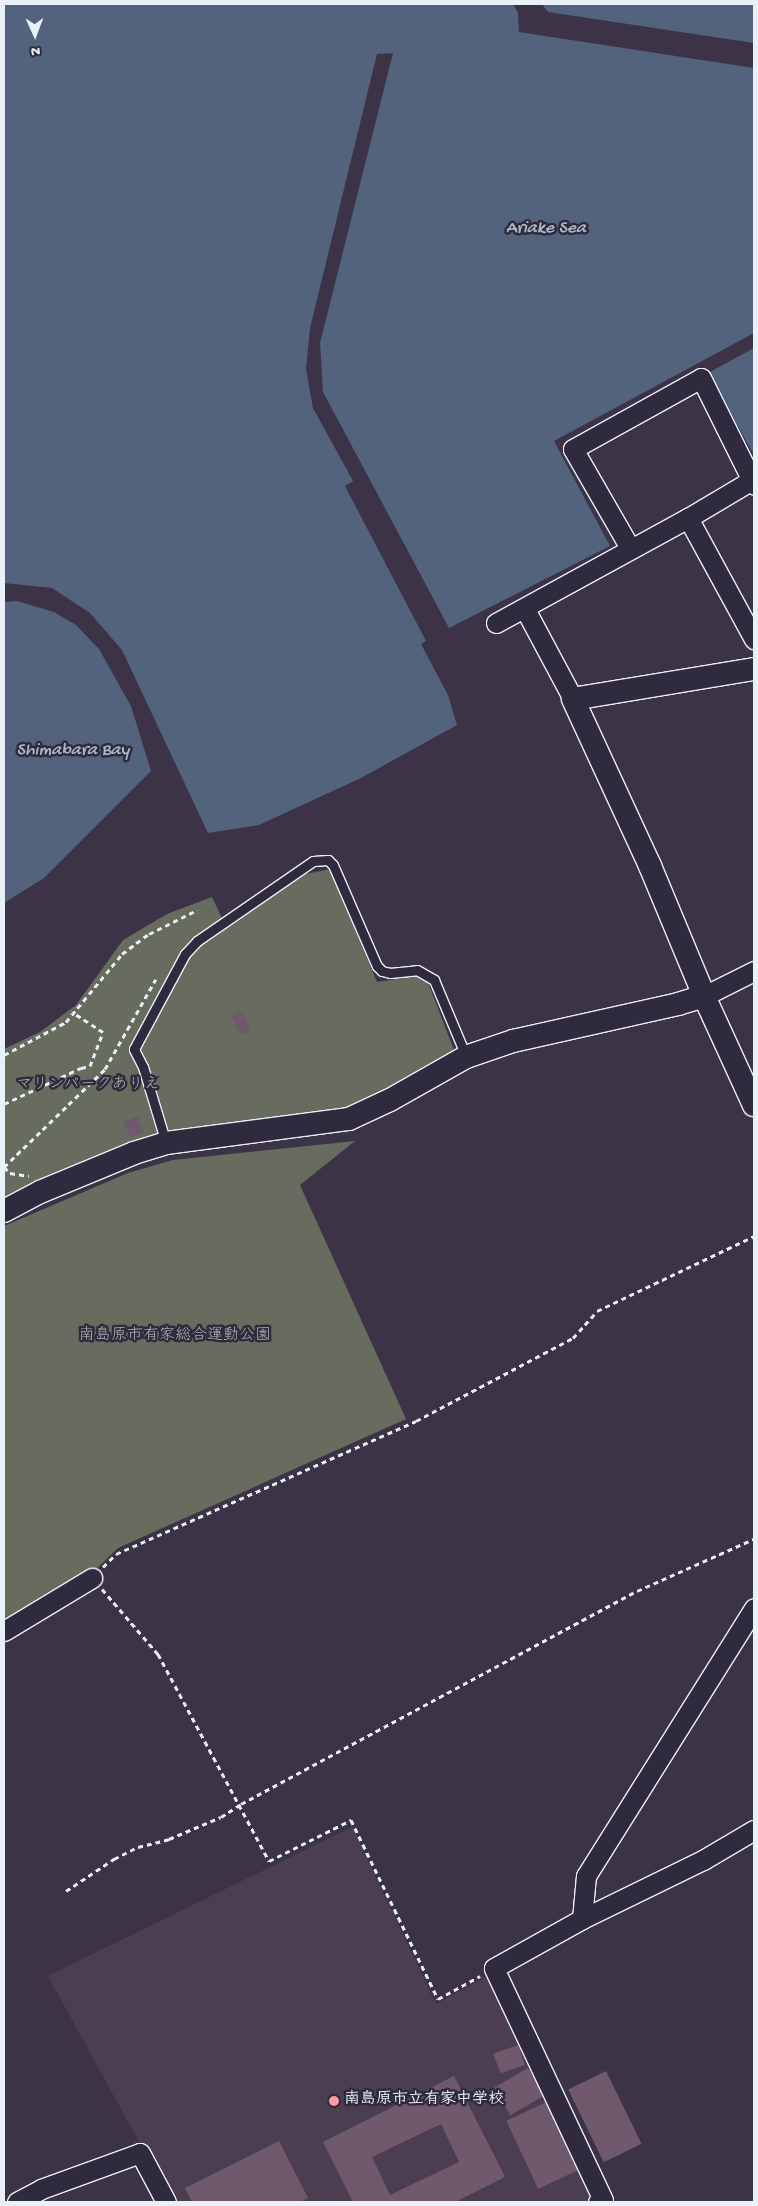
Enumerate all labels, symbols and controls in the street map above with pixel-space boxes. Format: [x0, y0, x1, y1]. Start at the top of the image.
north arrow [10, 10, 60, 60]
text: N [31, 42, 40, 59]
water label: Ariake Sea [506, 218, 586, 240]
water label: Shimabara Bay [17, 740, 129, 762]
park label: マリンパークありえ [16, 1076, 160, 1096]
park label: 南島原市有家総合運動公園 [79, 1327, 271, 1347]
place label: 南島原市立有家中学校 [344, 2091, 504, 2111]
marker: 南島原市立有家中学校 [328, 2095, 340, 2107]

